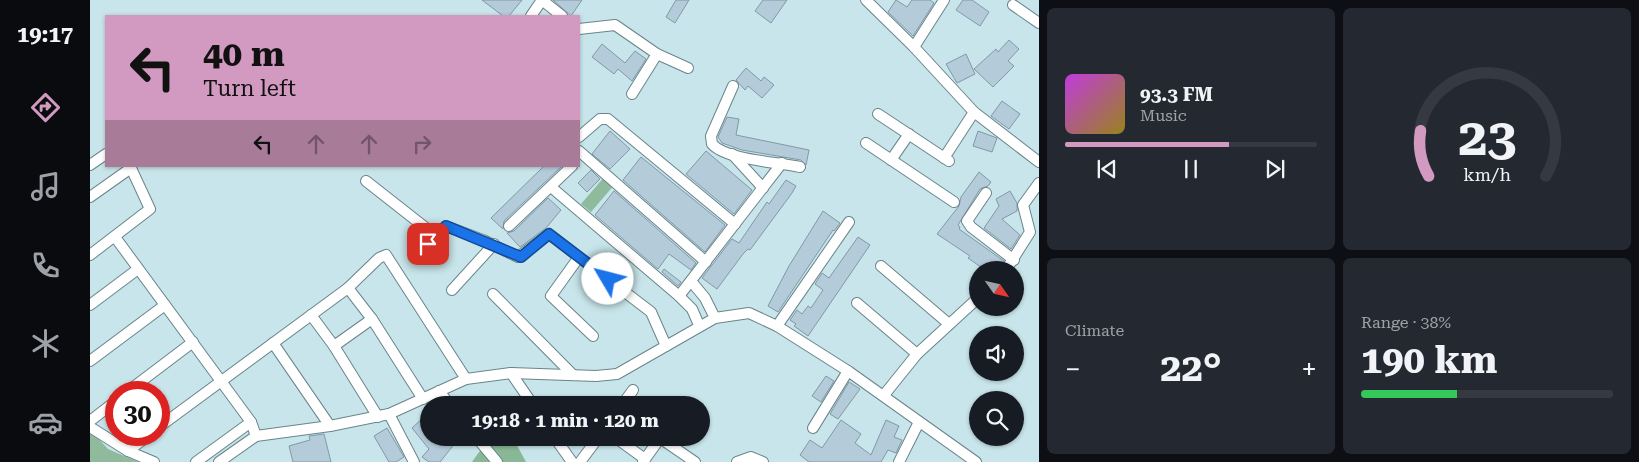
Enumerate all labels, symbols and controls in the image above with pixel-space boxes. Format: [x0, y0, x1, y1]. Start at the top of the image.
text: 19:17 [17, 22, 73, 47]
text: 40 m [203, 34, 285, 75]
icon: left [120, 35, 185, 100]
text: Turn left [203, 76, 296, 101]
text: 93.3 FM [1140, 83, 1213, 106]
icon: directions [28, 90, 63, 125]
text: Music [1140, 106, 1187, 125]
text: 23 [1458, 107, 1516, 168]
icon: left [249, 130, 277, 158]
icon: ahead [302, 130, 330, 158]
icon: ahead [355, 130, 383, 158]
icon: right [408, 130, 436, 158]
icon: previous [1093, 155, 1121, 183]
icon: pause [1177, 155, 1205, 183]
icon: next [1261, 155, 1289, 183]
text: km/h [1463, 164, 1511, 185]
icon: music [28, 169, 63, 204]
pin [407, 223, 449, 265]
icon: arrive [414, 230, 442, 258]
icon: phone [28, 248, 63, 283]
position arrow [581, 252, 633, 304]
north arrow [969, 261, 1024, 316]
map controls [969, 261, 1024, 446]
text: Range · 38% [1361, 313, 1451, 332]
text: Climate [1065, 321, 1124, 340]
icon: climate [28, 326, 63, 361]
button: sound [969, 326, 1024, 381]
text: 190 km [1361, 338, 1497, 382]
text: 22° [1160, 346, 1222, 390]
text: − [1065, 353, 1081, 386]
text: + [1301, 353, 1317, 386]
speed limit sign: 30 [105, 381, 170, 446]
button: search [969, 391, 1024, 446]
icon: car [28, 405, 63, 440]
text: 19:18 · 1 min · 120 m [471, 409, 659, 432]

